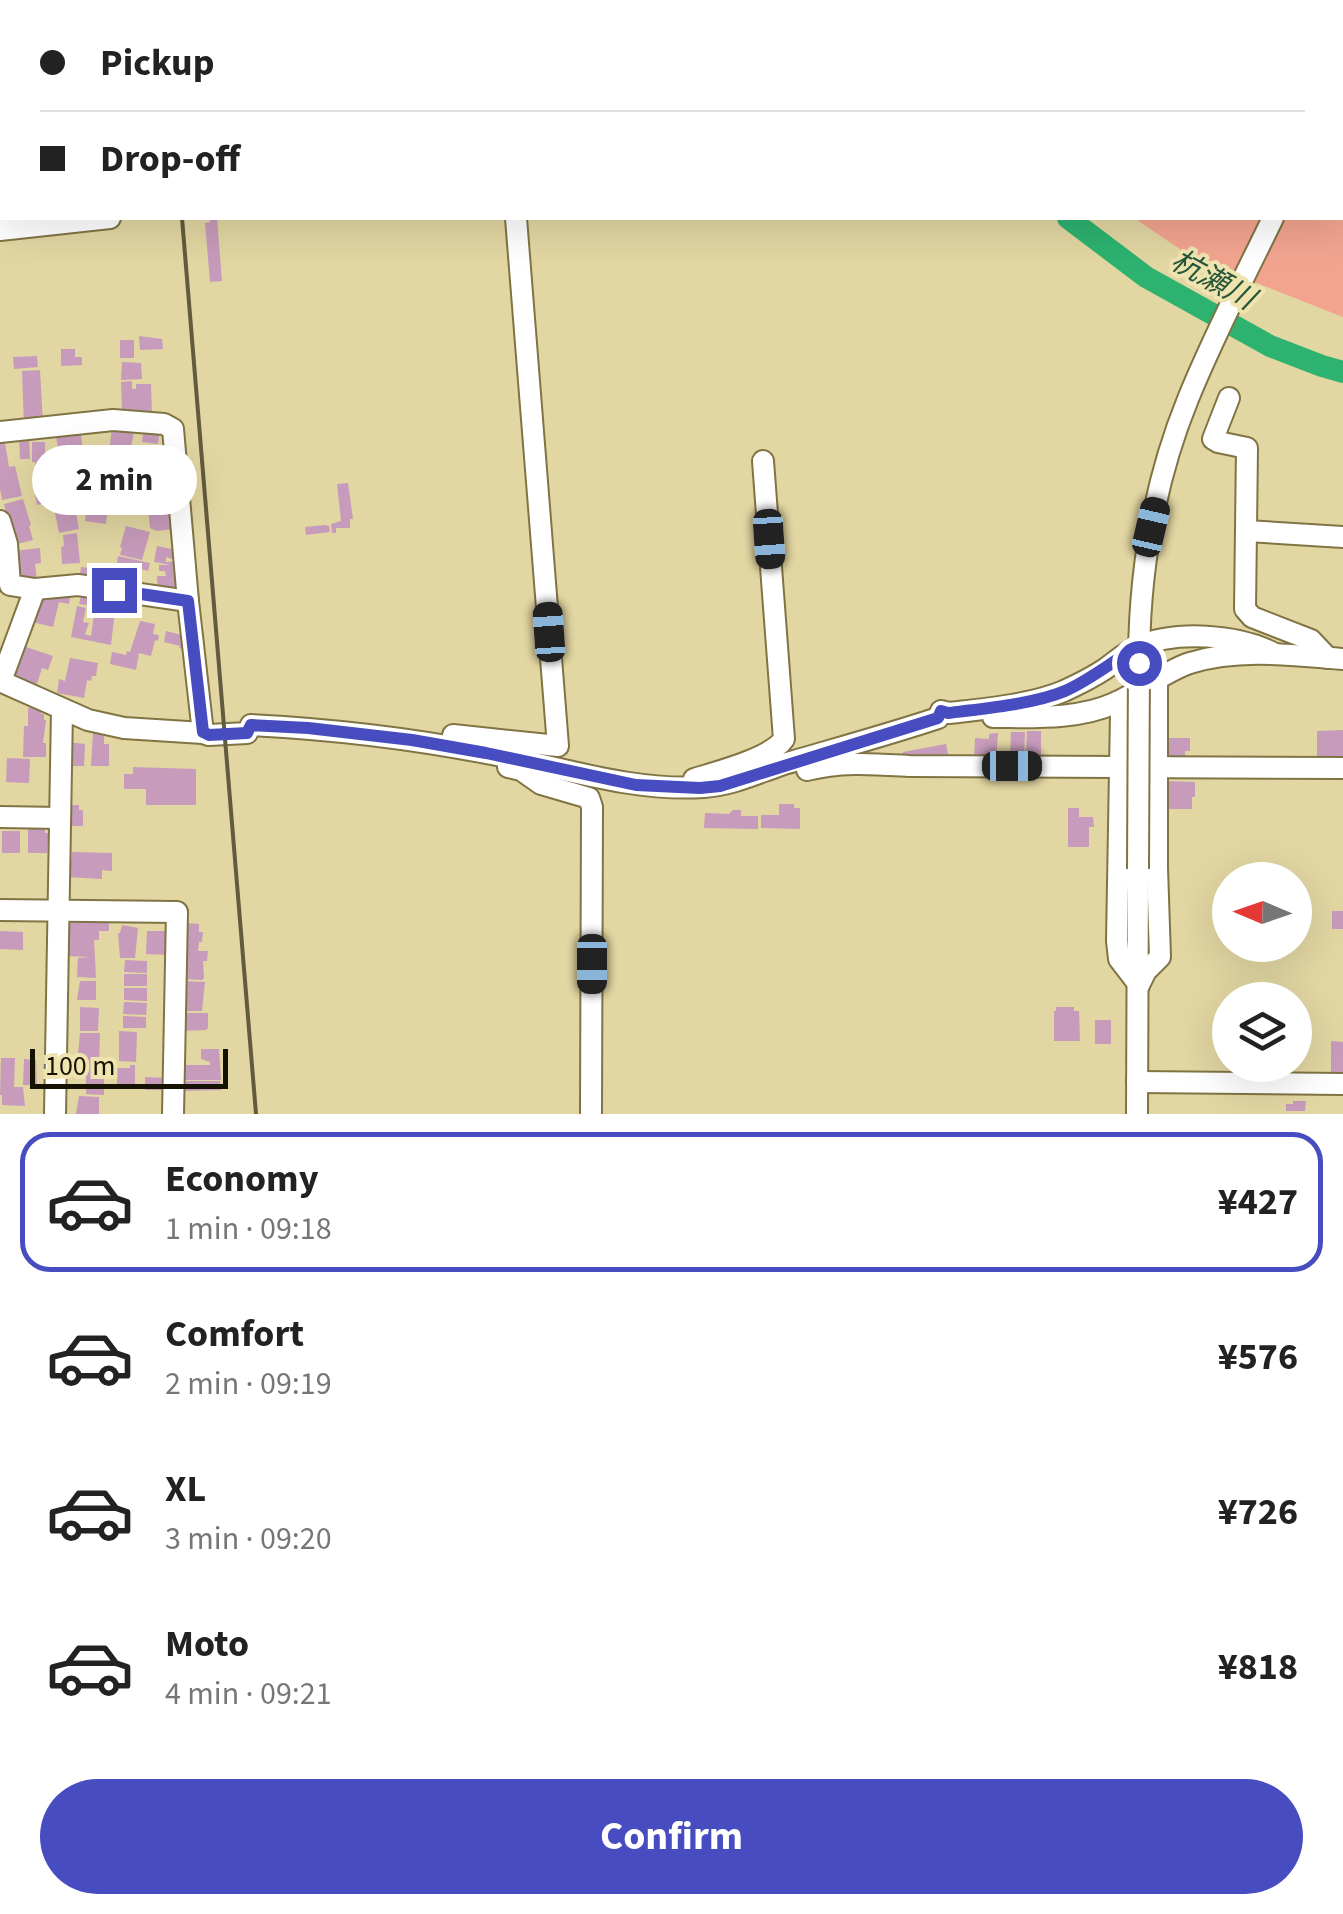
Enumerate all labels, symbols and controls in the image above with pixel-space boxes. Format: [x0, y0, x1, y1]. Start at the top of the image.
text: Pickup [100, 36, 214, 90]
text: Drop-off [100, 132, 240, 186]
water label: 杭瀬川 [1163, 239, 1265, 322]
callout: 2 min [32, 445, 196, 515]
text: 2 min [76, 457, 153, 503]
car [1130, 494, 1172, 560]
car [752, 508, 786, 570]
route end [92, 568, 137, 613]
car [532, 601, 566, 663]
route start [1117, 641, 1162, 686]
car [982, 751, 1042, 781]
north arrow [1212, 862, 1312, 962]
map controls [1212, 862, 1312, 1082]
car [577, 934, 607, 994]
button: layers [1212, 982, 1312, 1082]
scale bar [30, 1044, 228, 1088]
text: 100 m [45, 1046, 116, 1086]
text: Economy [165, 1152, 318, 1206]
icon: car [45, 1157, 135, 1247]
text: ¥427 [1218, 1175, 1298, 1229]
text: 1 min · 09:18 [165, 1206, 332, 1252]
text: Comfort [165, 1307, 304, 1361]
icon: car [45, 1312, 135, 1402]
text: ¥576 [1218, 1330, 1298, 1384]
text: 2 min · 09:19 [165, 1361, 332, 1407]
text: XL [165, 1462, 206, 1516]
icon: car [45, 1467, 135, 1557]
text: ¥726 [1218, 1485, 1298, 1539]
text: 3 min · 09:20 [165, 1516, 332, 1562]
text: Moto [165, 1617, 249, 1671]
icon: car [45, 1622, 135, 1712]
text: ¥818 [1218, 1640, 1298, 1694]
text: 4 min · 09:21 [165, 1671, 332, 1717]
button: Confirm [40, 1779, 1303, 1894]

